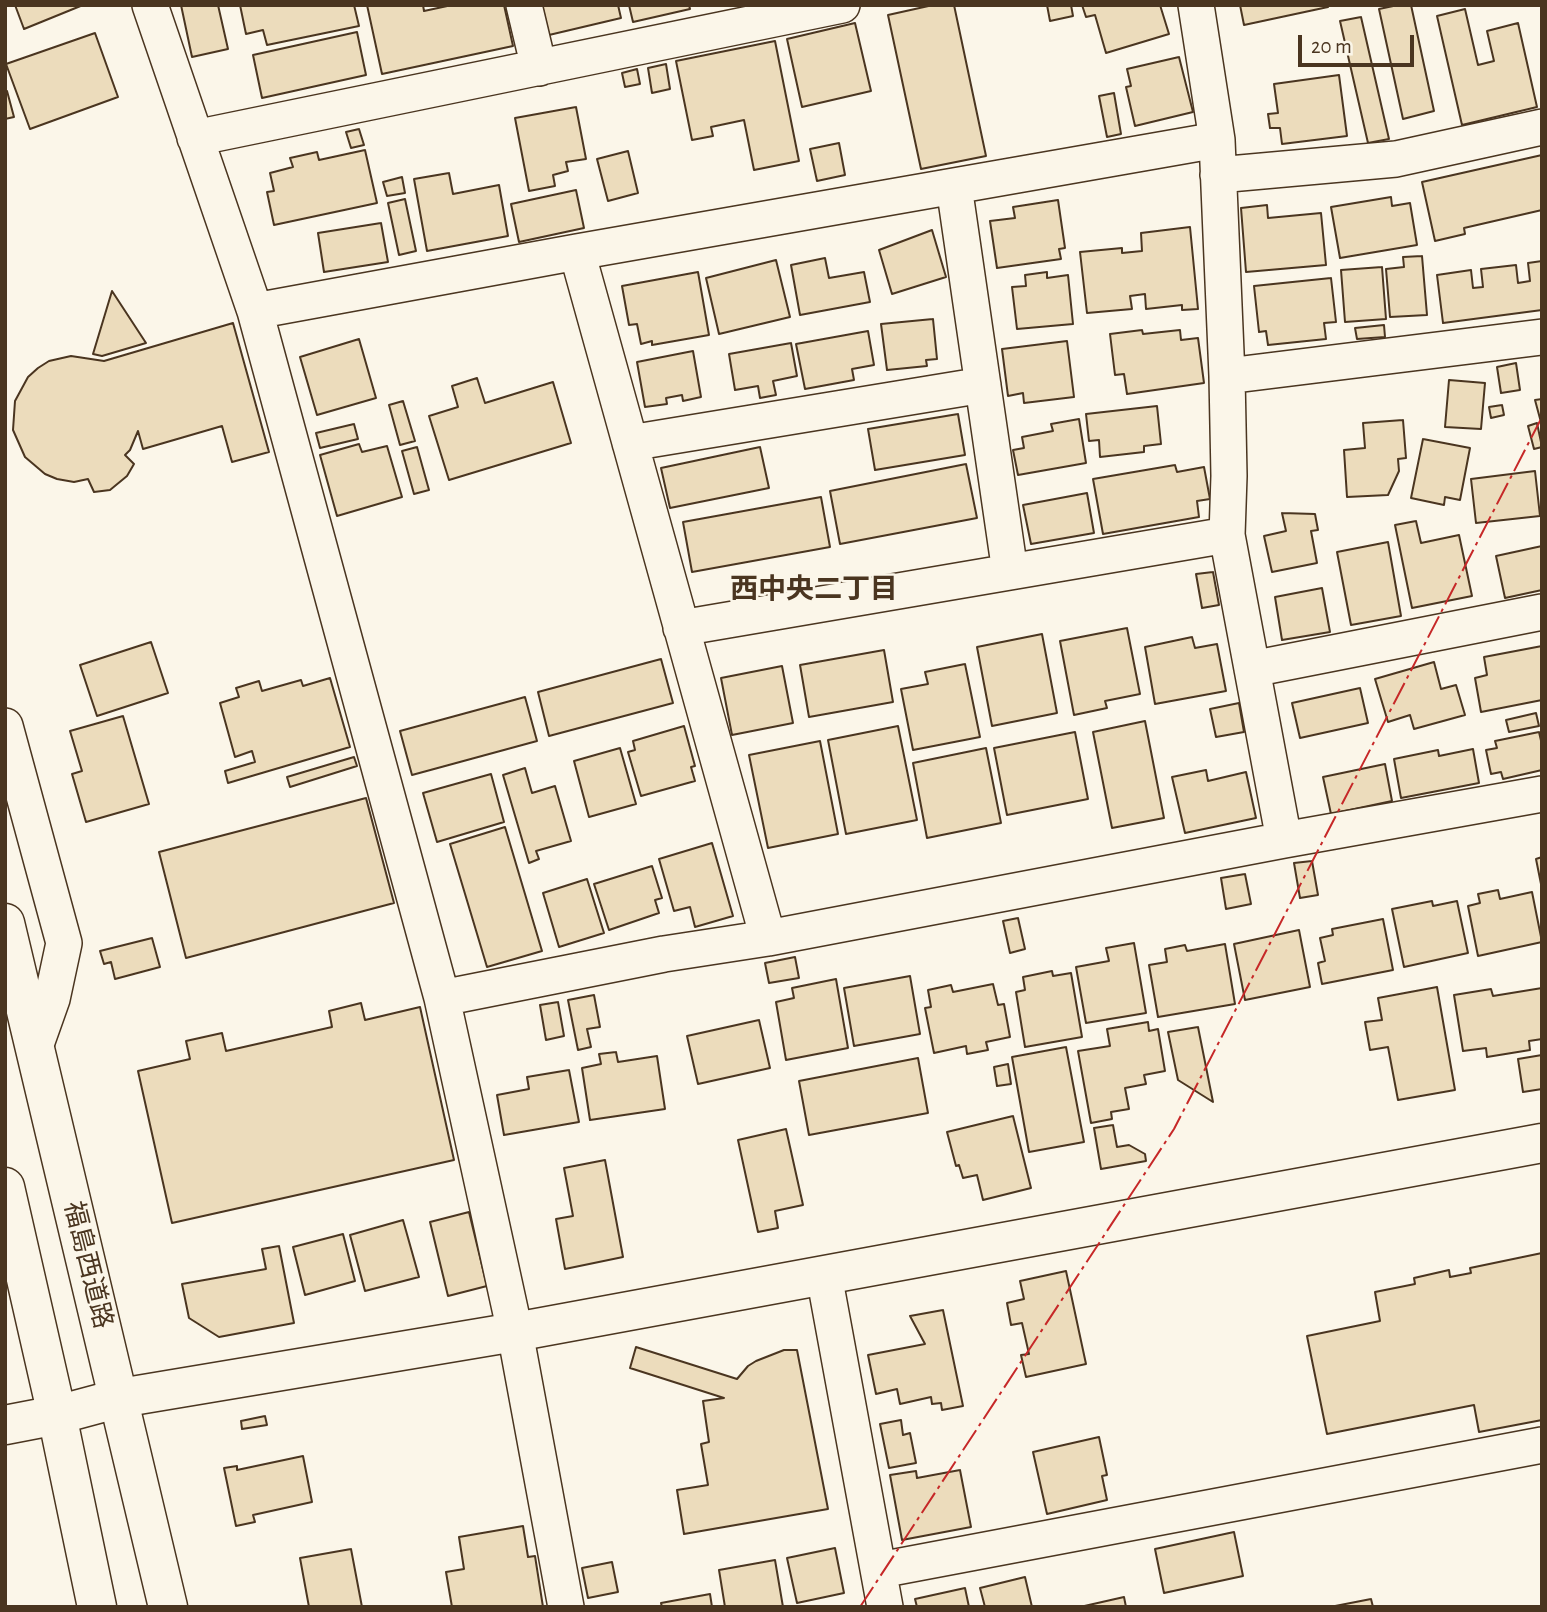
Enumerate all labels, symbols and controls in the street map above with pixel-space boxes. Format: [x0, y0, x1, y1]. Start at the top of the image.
scale bar [1302, 21, 1418, 65]
text: 20 m [1311, 36, 1352, 57]
district label: 西中央二丁目 [730, 573, 898, 607]
street label: 福島西道路 [57, 1198, 119, 1332]

